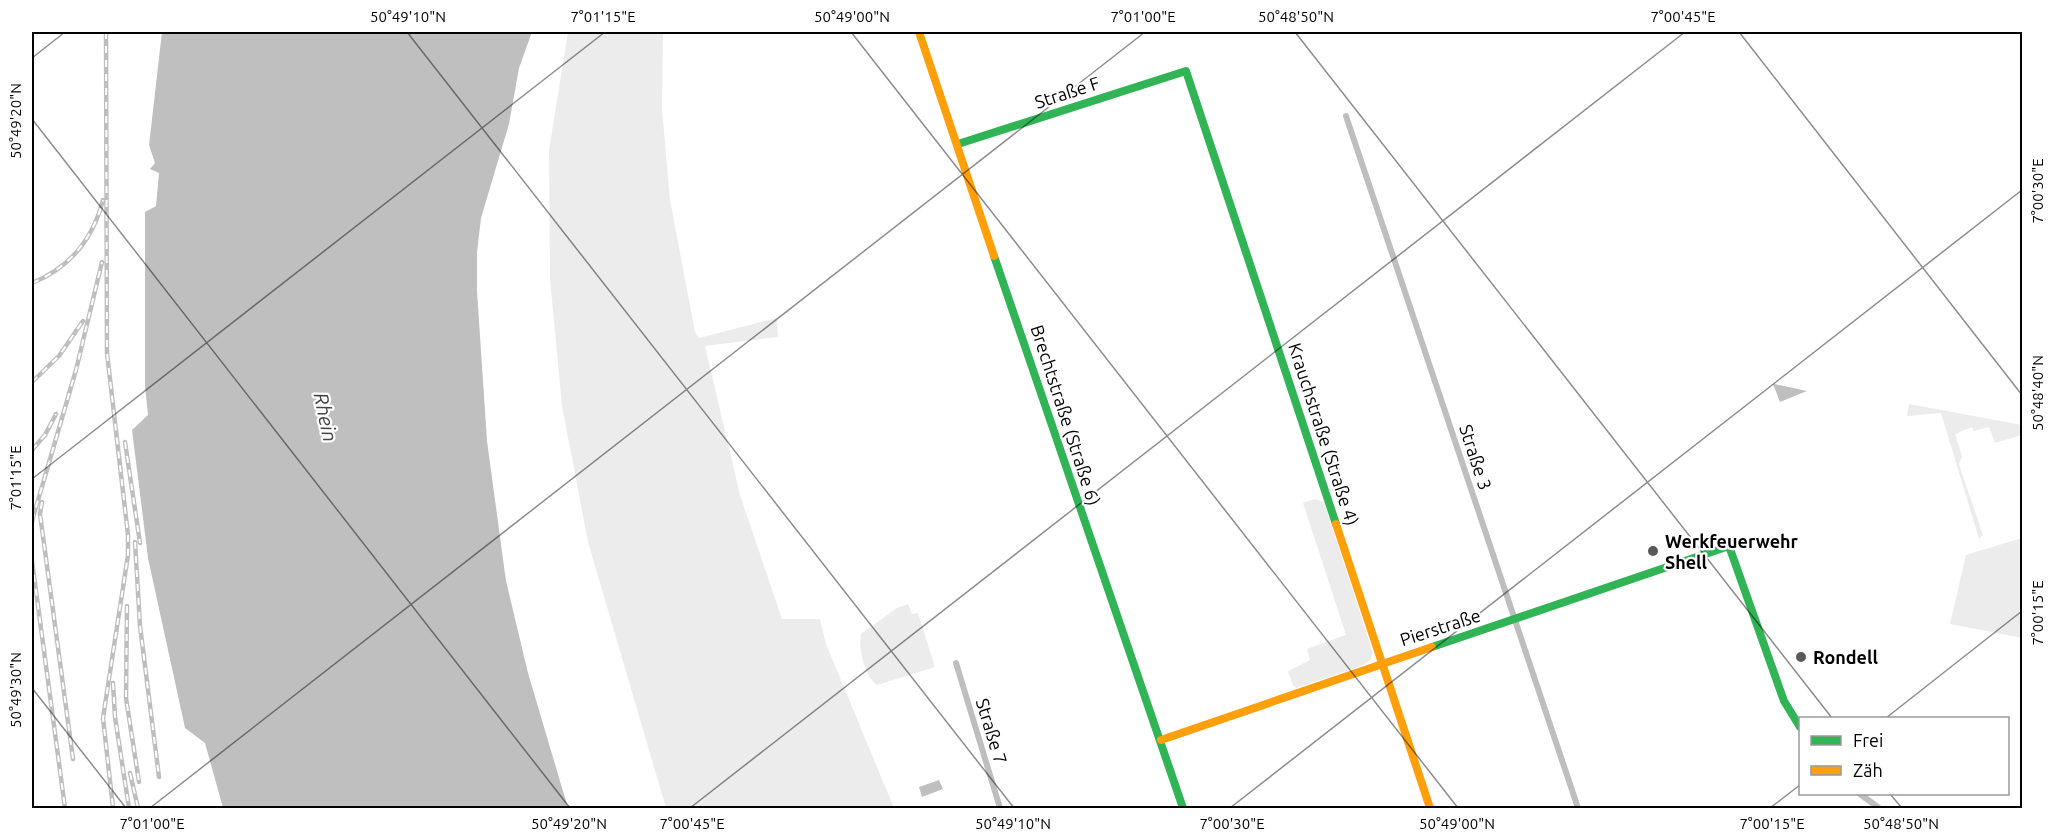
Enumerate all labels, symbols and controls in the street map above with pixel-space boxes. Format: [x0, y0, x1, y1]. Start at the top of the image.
text: 50°49'10"N [370, 8, 446, 25]
text: 7°01'15"E [570, 8, 636, 25]
text: 50°49'00"N [814, 8, 890, 25]
text: 7°01'00"E [1110, 8, 1176, 25]
text: 50°48'50"N [1258, 8, 1334, 25]
text: 7°00'45"E [1650, 8, 1716, 25]
street label: Straße F [1032, 72, 1102, 112]
text: 50°49'20"N [7, 83, 24, 159]
text: 7°00'30"E [2029, 158, 2046, 224]
street label: Brechtstraße (Straße 6) [1026, 322, 1105, 508]
street label: Krauchstraße (Straße 4) [1284, 340, 1363, 528]
text: 50°48'40"N [2029, 355, 2046, 431]
water label: Rhein [310, 390, 342, 444]
street label: Straße 3 [1456, 422, 1496, 492]
text: 7°01'15"E [7, 445, 24, 511]
place label: Werkfeuerwehr Shell [1665, 531, 1799, 572]
marker: Werkfeuerwehr Shell [1646, 544, 1660, 558]
text: 7°00'15"E [2029, 580, 2046, 646]
street label: Pierstraße [1397, 605, 1483, 649]
place label: Rondell [1813, 647, 1878, 667]
marker: Rondell [1794, 650, 1808, 664]
text: 50°49'30"N [7, 652, 24, 728]
street label: Straße 7 [973, 696, 1011, 766]
legend [1799, 717, 2009, 795]
text: Frei [1853, 730, 1883, 750]
text: Zäh [1853, 760, 1883, 780]
text: 7°01'00"E [119, 815, 185, 832]
text: 50°49'20"N [531, 815, 607, 832]
text: 7°00'45"E [659, 815, 725, 832]
text: 50°49'10"N [975, 815, 1051, 832]
text: 7°00'30"E [1199, 815, 1265, 832]
text: 50°49'00"N [1419, 815, 1495, 832]
text: 7°00'15"E [1739, 815, 1805, 832]
text: 50°48'50"N [1863, 815, 1939, 832]

